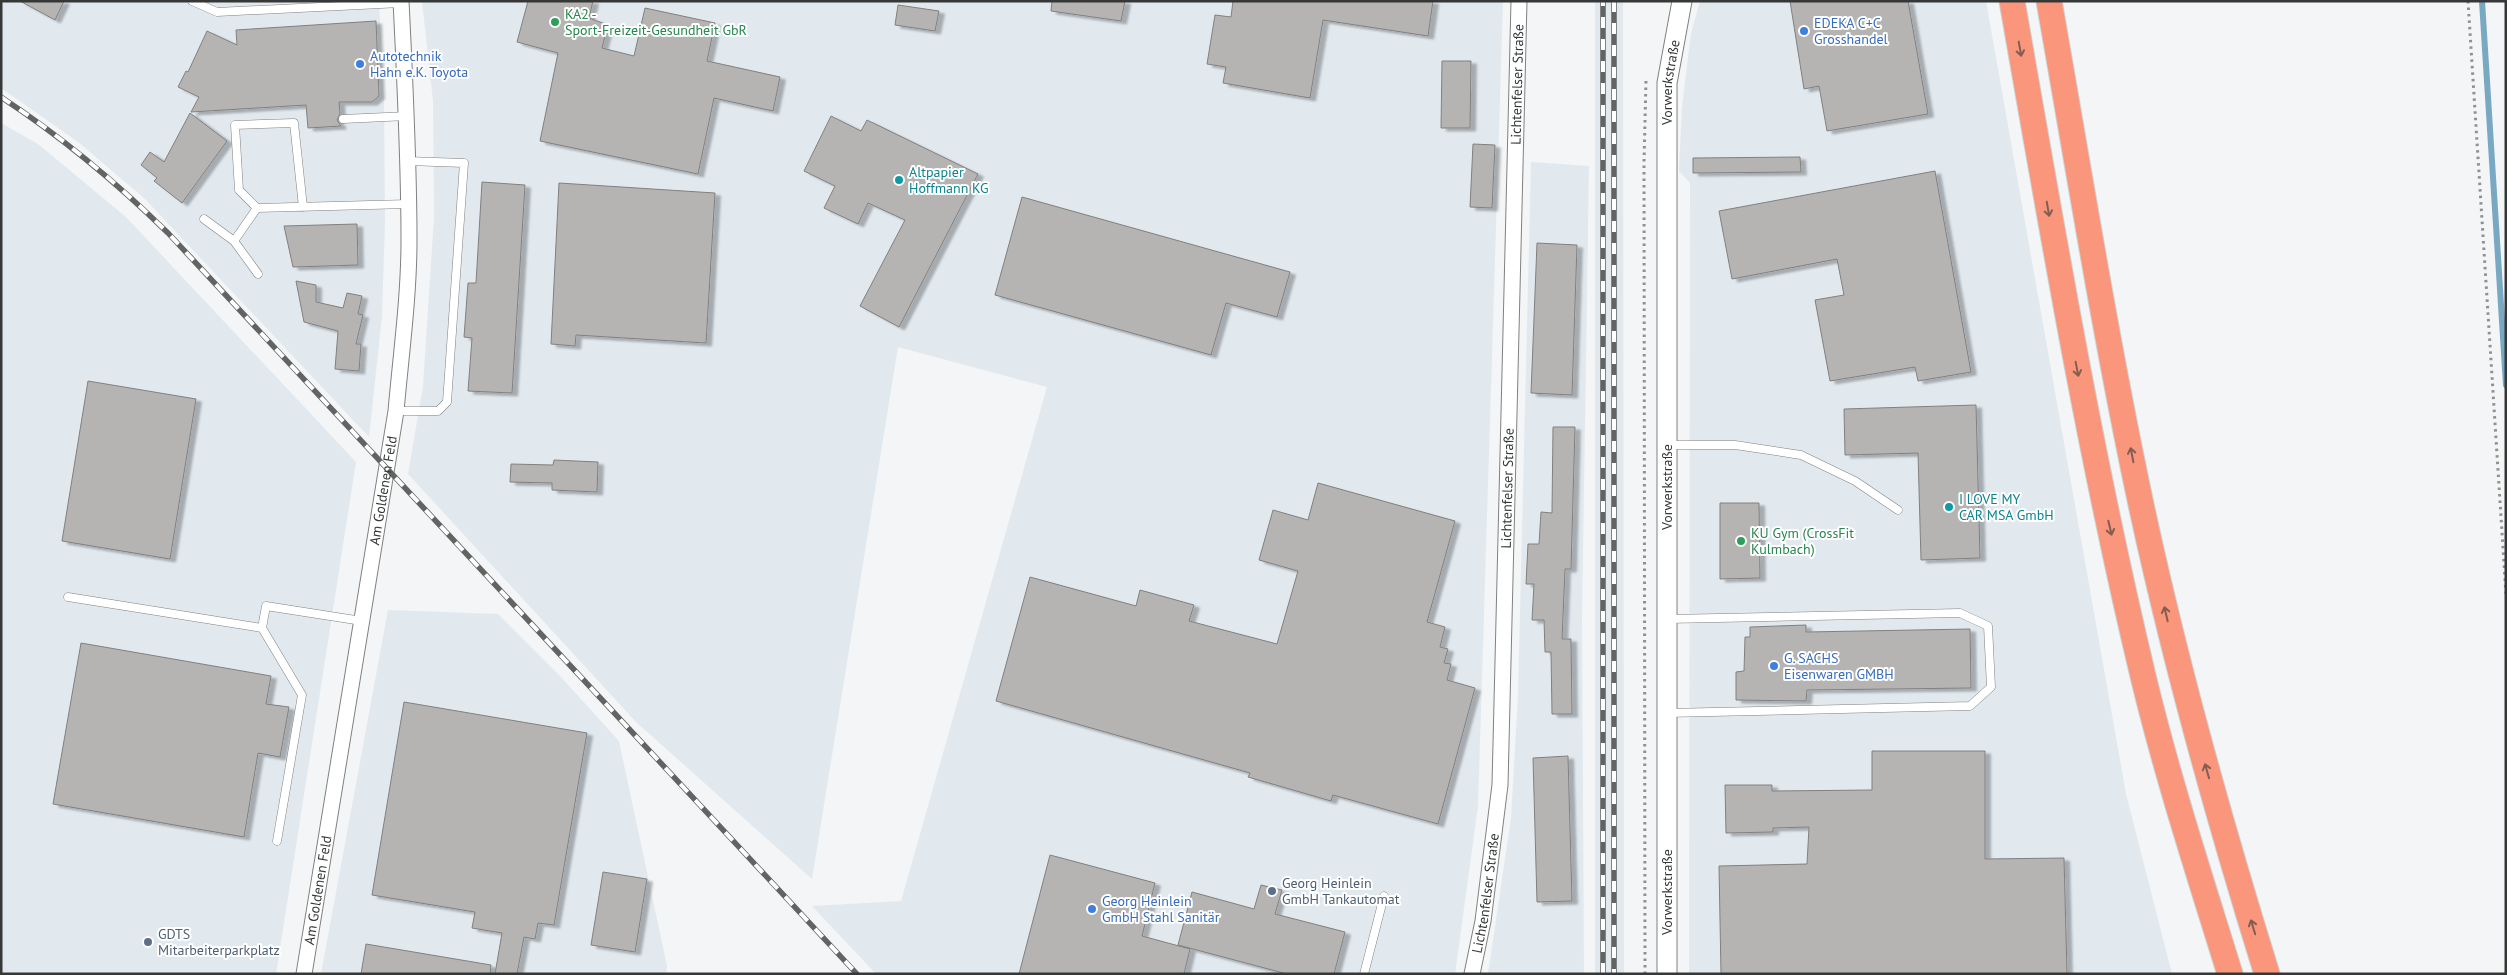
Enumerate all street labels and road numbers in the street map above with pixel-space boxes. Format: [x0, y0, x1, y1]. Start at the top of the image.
street label: Lichtenfelser Straße [1507, 24, 1527, 145]
street label: Vorwerkstraße [1658, 38, 1684, 126]
street label: Lichtenfelser Straße [1497, 428, 1518, 549]
street label: Am Goldenen Feld [365, 434, 401, 546]
street label: Vorwerkstraße [1658, 444, 1676, 531]
street label: Lichtenfelser Straße [1468, 832, 1503, 955]
street label: Am Goldenen Feld [300, 834, 335, 946]
street label: Vorwerkstraße [1658, 849, 1676, 936]

